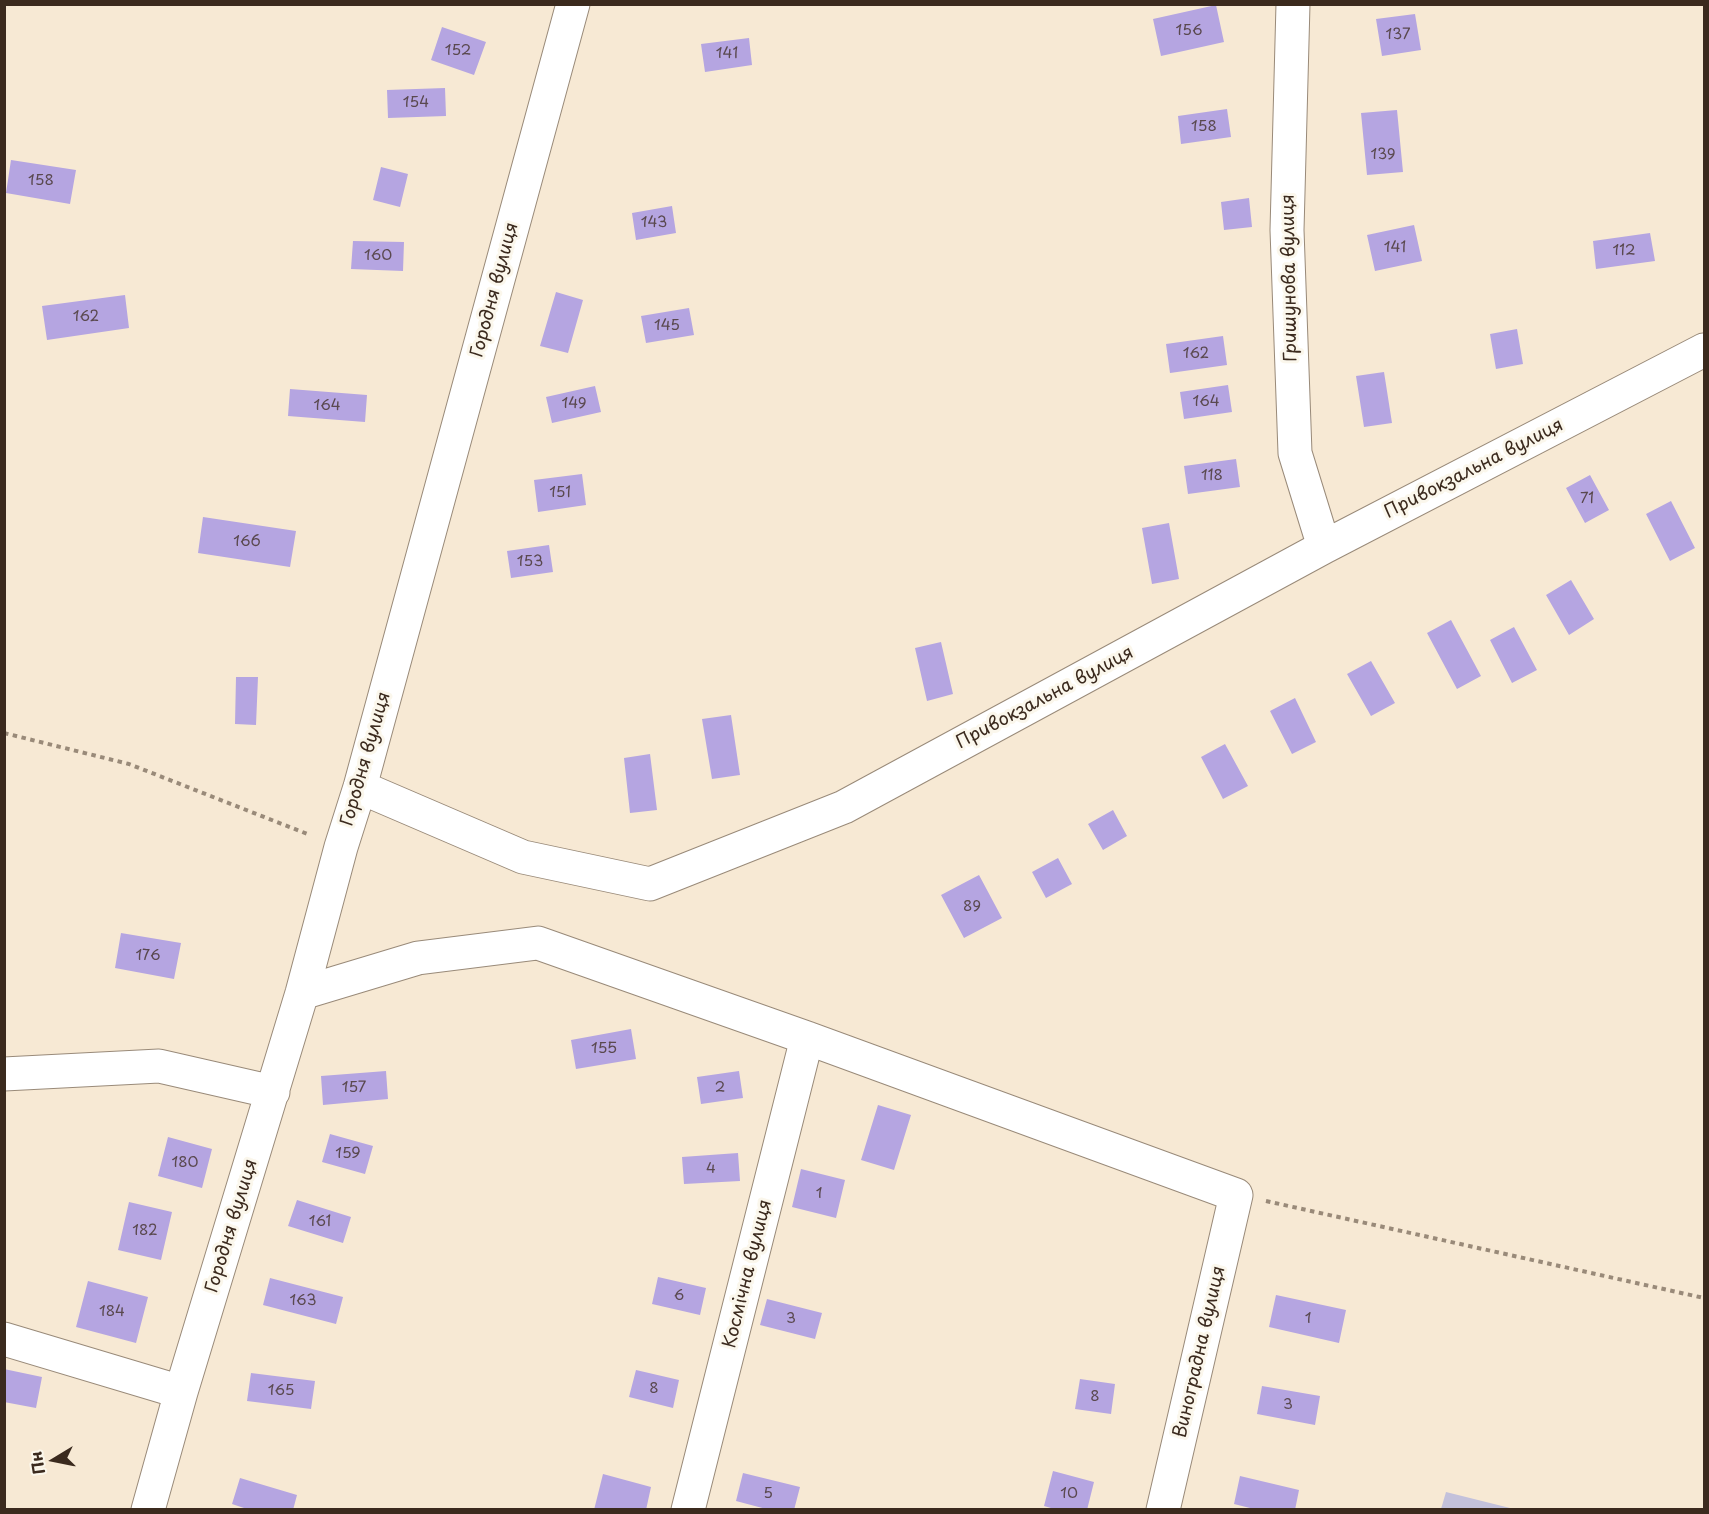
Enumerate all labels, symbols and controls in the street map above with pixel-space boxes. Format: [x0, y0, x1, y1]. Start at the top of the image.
house number: 156 [1176, 22, 1202, 40]
house number: 137 [1386, 26, 1410, 44]
house number: 152 [445, 42, 471, 60]
house number: 141 [716, 45, 738, 63]
house number: 154 [403, 94, 429, 112]
house number: 158 [1191, 118, 1217, 136]
house number: 139 [1370, 146, 1396, 164]
house number: 158 [28, 172, 54, 190]
street label: Гришунова вулиця [1278, 194, 1302, 362]
house number: 143 [641, 214, 667, 232]
street label: Городня вулиця [467, 220, 523, 360]
house number: 141 [1384, 239, 1406, 257]
house number: 112 [1612, 242, 1636, 260]
house number: 160 [364, 247, 392, 265]
house number: 162 [73, 308, 99, 326]
house number: 145 [654, 317, 680, 335]
house number: 162 [1183, 345, 1209, 363]
house number: 164 [1192, 393, 1220, 411]
house number: 149 [561, 395, 587, 413]
house number: 164 [313, 397, 341, 415]
street label: Привокзальна вулиця [1381, 414, 1567, 524]
house number: 118 [1201, 467, 1223, 485]
house number: 151 [549, 484, 571, 502]
house number: 71 [1580, 490, 1594, 508]
house number: 166 [233, 533, 261, 551]
house number: 153 [517, 553, 543, 571]
street label: Привокзальна вулиця [953, 642, 1137, 754]
street label: Городня вулиця [337, 689, 395, 829]
house number: 89 [963, 898, 981, 916]
house number: 176 [135, 947, 161, 965]
house number: 155 [591, 1040, 617, 1058]
house number: 157 [342, 1079, 366, 1097]
house number: 2 [715, 1079, 725, 1097]
house number: 159 [335, 1145, 361, 1163]
house number: 180 [171, 1154, 199, 1172]
street label: Городня вулиця [201, 1157, 263, 1295]
house number: 4 [706, 1160, 716, 1178]
house number: 1 [816, 1185, 822, 1203]
street label: Космічна вулиця [719, 1198, 777, 1350]
house number: 161 [309, 1213, 331, 1231]
house number: 182 [132, 1222, 158, 1240]
street label: Виноградна вулиця [1170, 1264, 1230, 1440]
house number: 6 [674, 1287, 684, 1305]
house number: 163 [289, 1292, 317, 1310]
house number: 184 [99, 1303, 125, 1321]
house number: 3 [786, 1310, 796, 1328]
house number: 1 [1305, 1310, 1311, 1328]
house number: 8 [649, 1380, 659, 1398]
house number: 165 [268, 1382, 294, 1400]
house number: 8 [1090, 1388, 1100, 1406]
house number: 3 [1283, 1396, 1293, 1414]
north arrow [24, 1430, 84, 1490]
text: Пн [22, 1450, 50, 1477]
house number: 5 [763, 1485, 773, 1503]
house number: 10 [1060, 1485, 1078, 1503]

